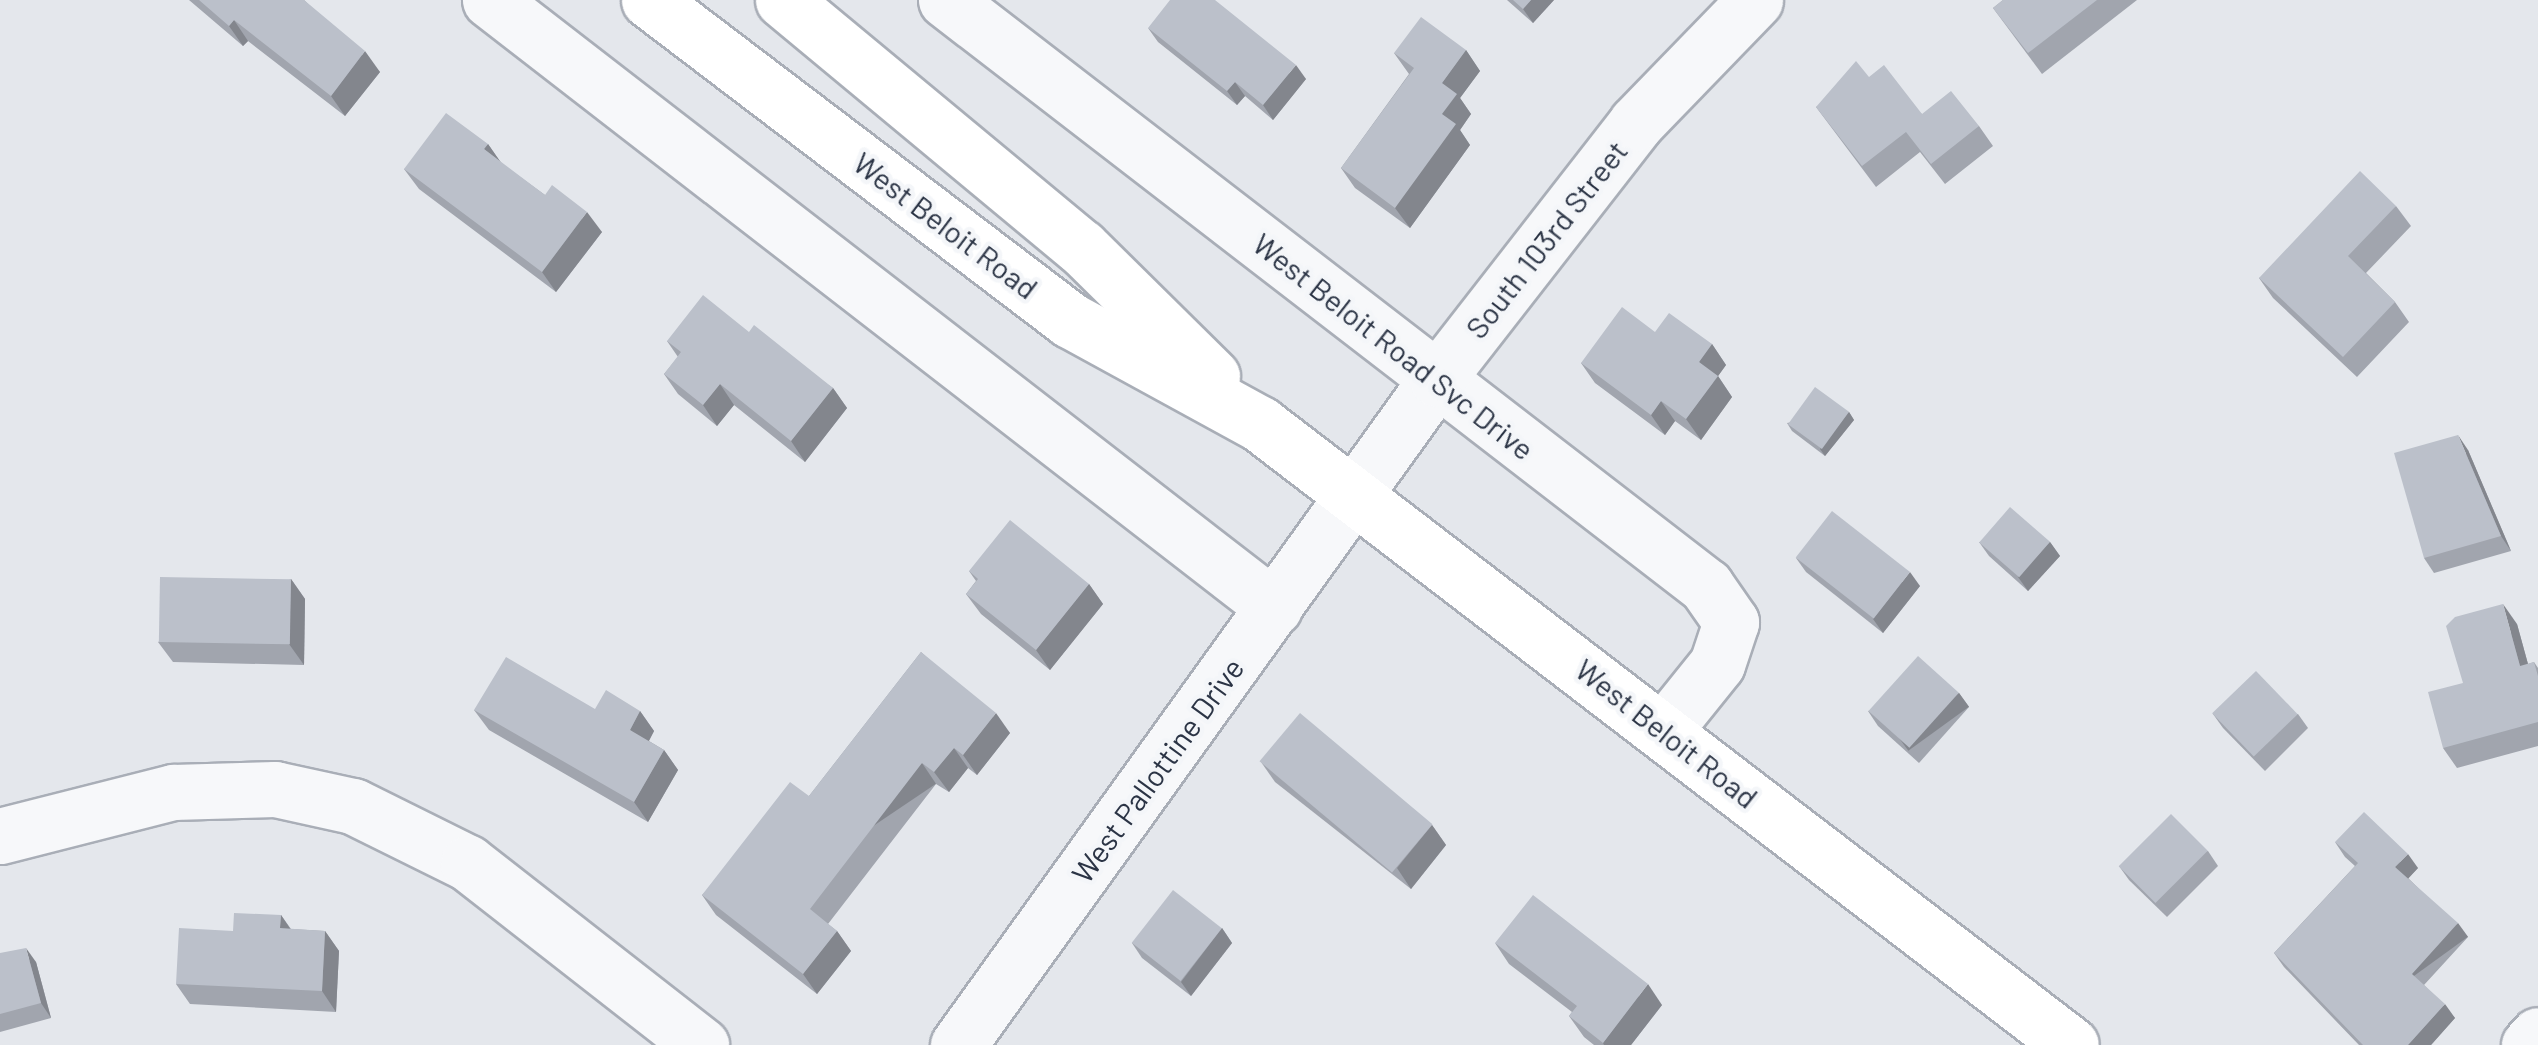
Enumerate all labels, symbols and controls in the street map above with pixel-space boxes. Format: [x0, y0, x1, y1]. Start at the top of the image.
street label: South 103rd Street [1458, 133, 1634, 345]
street label: West Beloit Road [847, 144, 1045, 306]
street label: West Beloit Road Svc Drive [1246, 225, 1542, 467]
street label: West Pallottine Drive [1063, 651, 1251, 889]
street label: West Beloit Road [1569, 651, 1765, 815]

